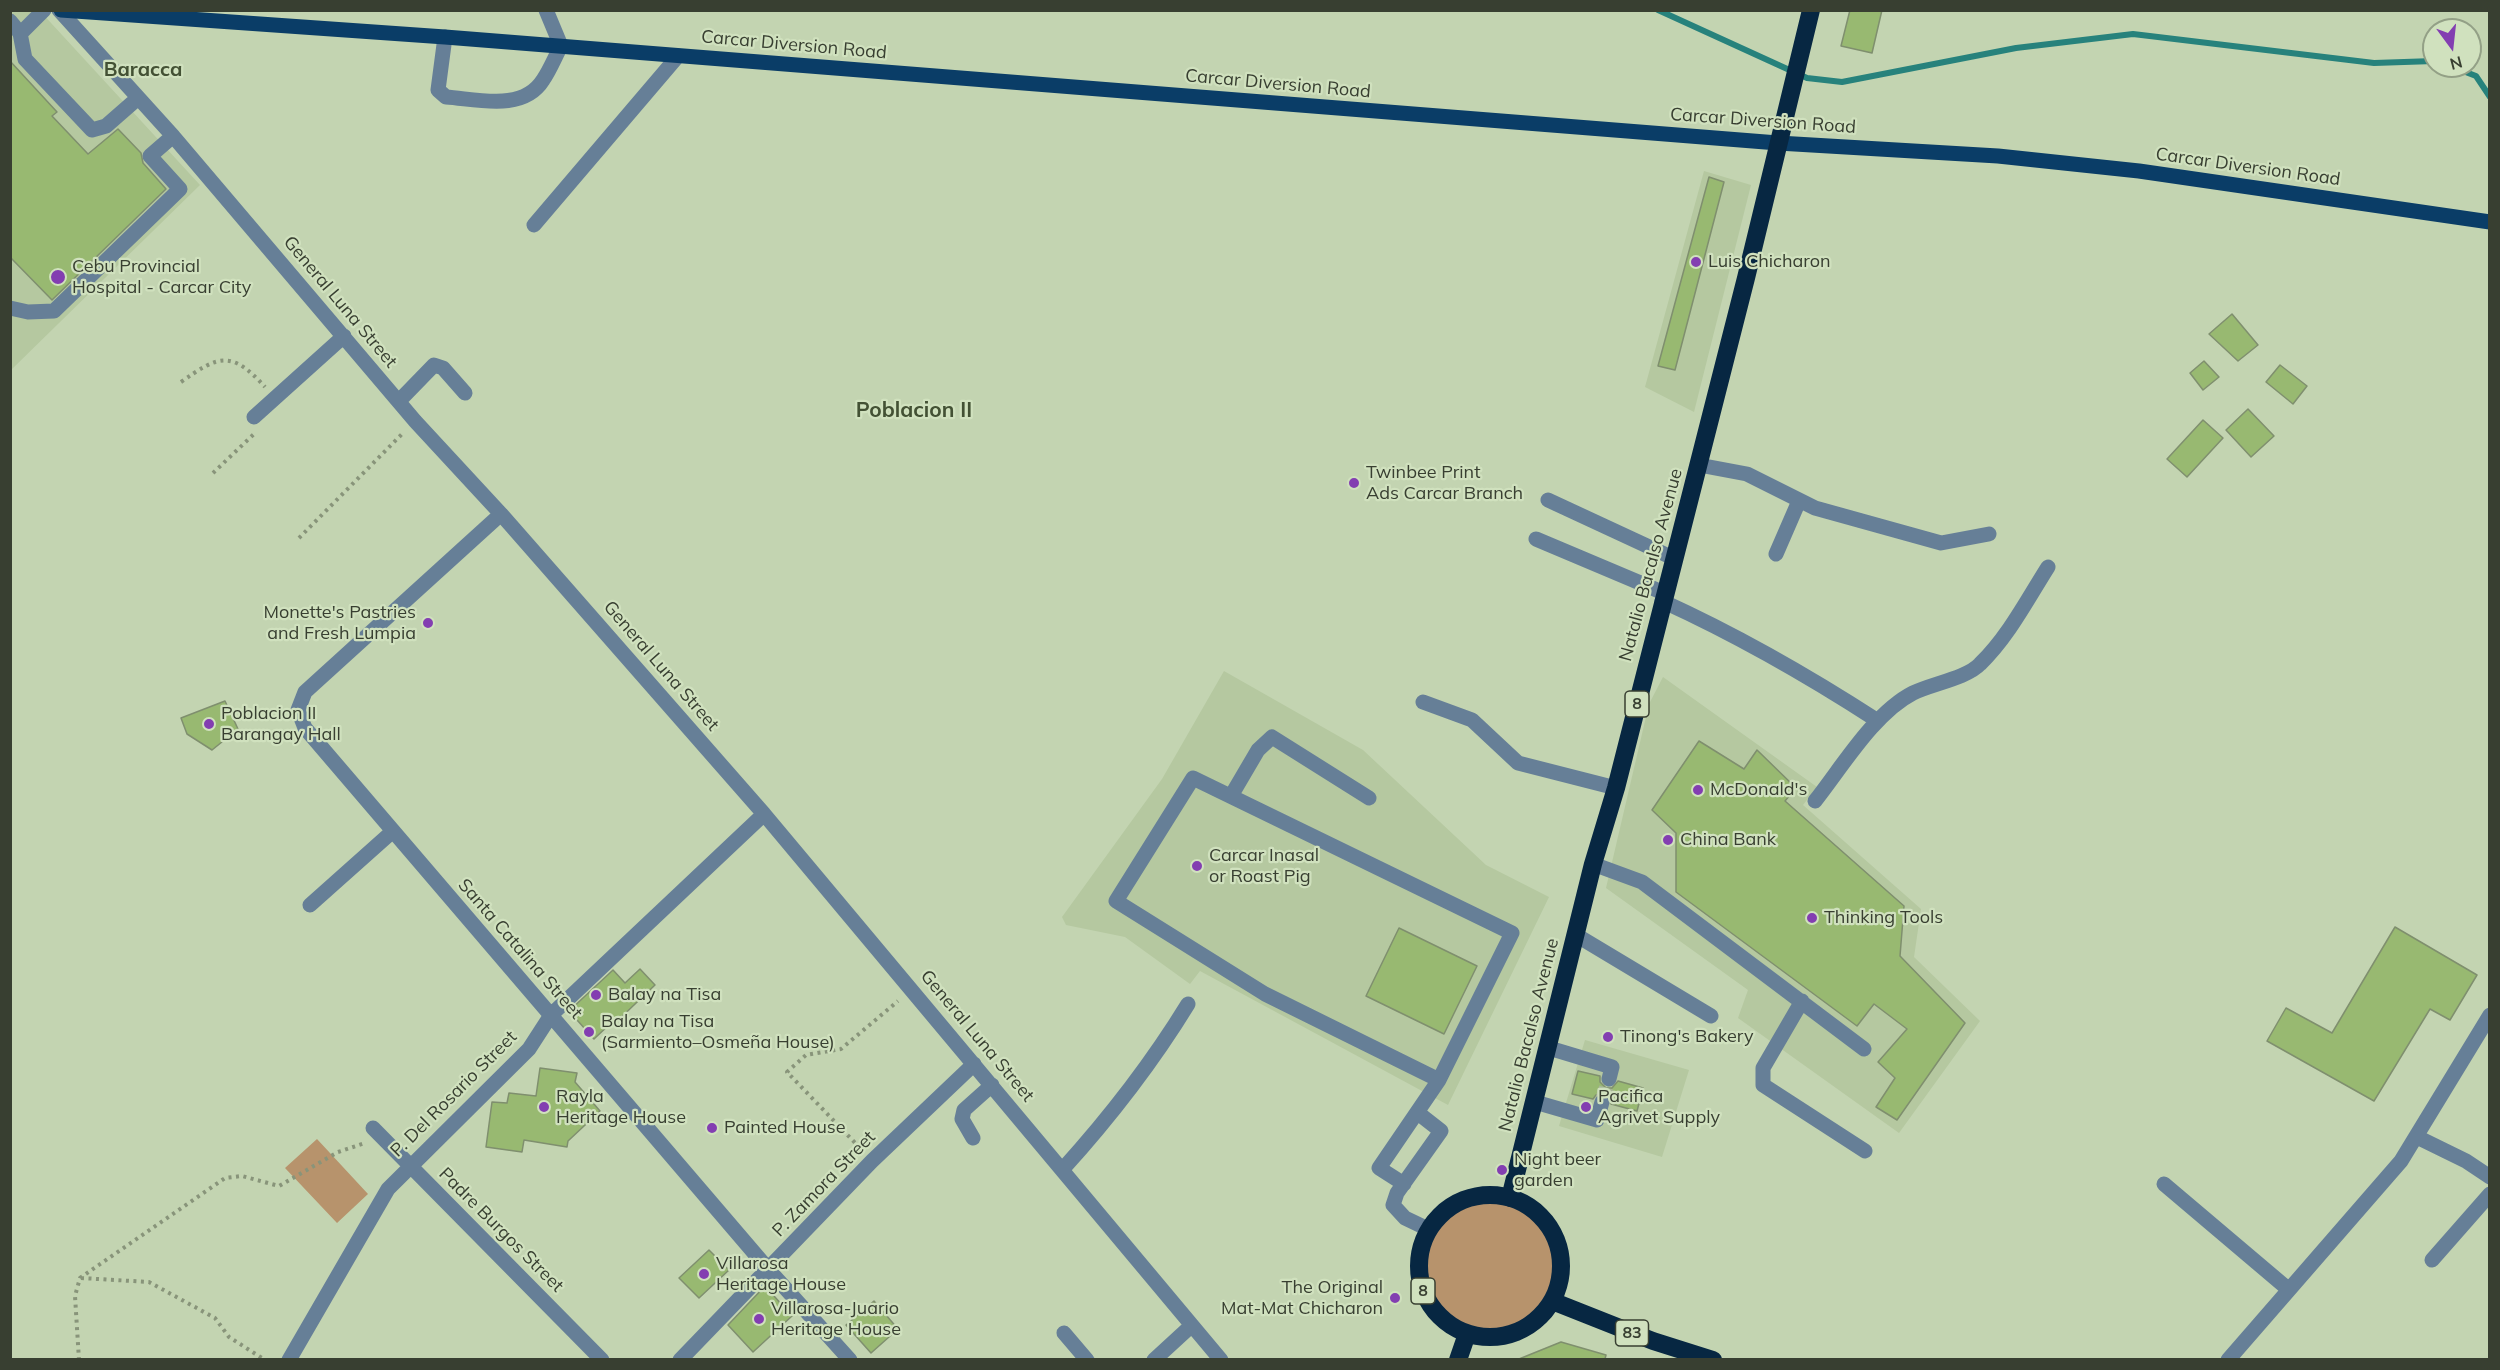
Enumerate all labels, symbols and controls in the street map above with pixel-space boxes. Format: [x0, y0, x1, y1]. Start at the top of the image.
north arrow [2422, 18, 2482, 78]
street label: Carcar Diversion Road [700, 26, 888, 64]
text: N [2448, 52, 2465, 75]
district label: Baracca [104, 58, 182, 82]
street label: Carcar Diversion Road [1184, 65, 1372, 103]
street label: Carcar Diversion Road [1669, 104, 1857, 138]
street label: Carcar Diversion Road [2154, 143, 2342, 191]
street label: General Luna Street [279, 232, 401, 372]
place label: Luis Chicharon [1708, 251, 1831, 273]
marker: Luis Chicharon [1689, 255, 1703, 269]
place label: Cebu Provincial Hospital - Carcar City [72, 256, 251, 298]
marker: Cebu Provincial Hospital - Carcar City [49, 268, 67, 286]
district label: Poblacion II [856, 398, 972, 424]
place label: Twinbee Print Ads Carcar Branch [1366, 462, 1523, 504]
street label: Natalio Bacalso Avenue [1615, 466, 1687, 664]
marker: Twinbee Print Ads Carcar Branch [1347, 476, 1361, 490]
street label: General Luna Street [599, 597, 723, 735]
place label: Monette's Pastries and Fresh Lumpia [264, 602, 416, 644]
marker: Monette's Pastries and Fresh Lumpia [421, 616, 435, 630]
road number: 8 [1625, 691, 1649, 717]
place label: Poblacion II Barangay Hall [221, 703, 341, 746]
marker: Poblacion II Barangay Hall [202, 717, 216, 731]
place label: McDonald's [1710, 779, 1807, 801]
marker: McDonald's [1691, 783, 1705, 797]
place label: China Bank [1680, 829, 1776, 851]
marker: China Bank [1661, 833, 1675, 847]
place label: Carcar Inasal or Roast Pig [1209, 845, 1319, 888]
marker: Carcar Inasal or Roast Pig [1190, 859, 1204, 873]
street label: Santa Catalina Street [453, 874, 587, 1024]
place label: Thinking Tools [1824, 907, 1943, 929]
marker: Thinking Tools [1805, 911, 1819, 925]
street label: Natalio Bacalso Avenue [1495, 936, 1563, 1134]
street label: General Luna Street [916, 966, 1038, 1106]
place label: Balay na Tisa [608, 984, 721, 1006]
marker: Balay na Tisa [589, 988, 603, 1002]
place label: Balay na Tisa (Sarmiento–Osmeña House) [601, 1011, 835, 1054]
marker: Balay na Tisa (Sarmiento–Osmeña House) [582, 1025, 596, 1039]
street label: P. Del Rosario Street [386, 1026, 522, 1162]
place label: Tinong's Bakery [1620, 1026, 1753, 1048]
marker: Tinong's Bakery [1601, 1030, 1615, 1044]
place label: Rayla Heritage House [556, 1086, 686, 1128]
place label: Pacifica Agrivet Supply [1598, 1086, 1720, 1128]
marker: Rayla Heritage House [537, 1100, 551, 1114]
marker: Pacifica Agrivet Supply [1579, 1100, 1593, 1114]
place label: Painted House [724, 1117, 846, 1139]
marker: Painted House [705, 1121, 719, 1135]
street label: P. Zamora Street [768, 1127, 880, 1241]
place label: Night beer garden [1514, 1149, 1601, 1192]
street label: Padre Burgos Street [434, 1163, 568, 1297]
marker: Night beer garden [1495, 1163, 1509, 1177]
place label: Villarosa Heritage House [716, 1253, 846, 1296]
marker: Villarosa Heritage House [697, 1267, 711, 1281]
place label: The Original Mat-Mat Chicharon [1221, 1277, 1383, 1320]
road number: 8 [1411, 1278, 1435, 1304]
marker: The Original Mat-Mat Chicharon [1388, 1291, 1402, 1305]
place label: Villarosa-Juario Heritage House [771, 1298, 901, 1340]
marker: Villarosa-Juario Heritage House [752, 1312, 766, 1326]
road number: 83 [1616, 1320, 1648, 1346]

